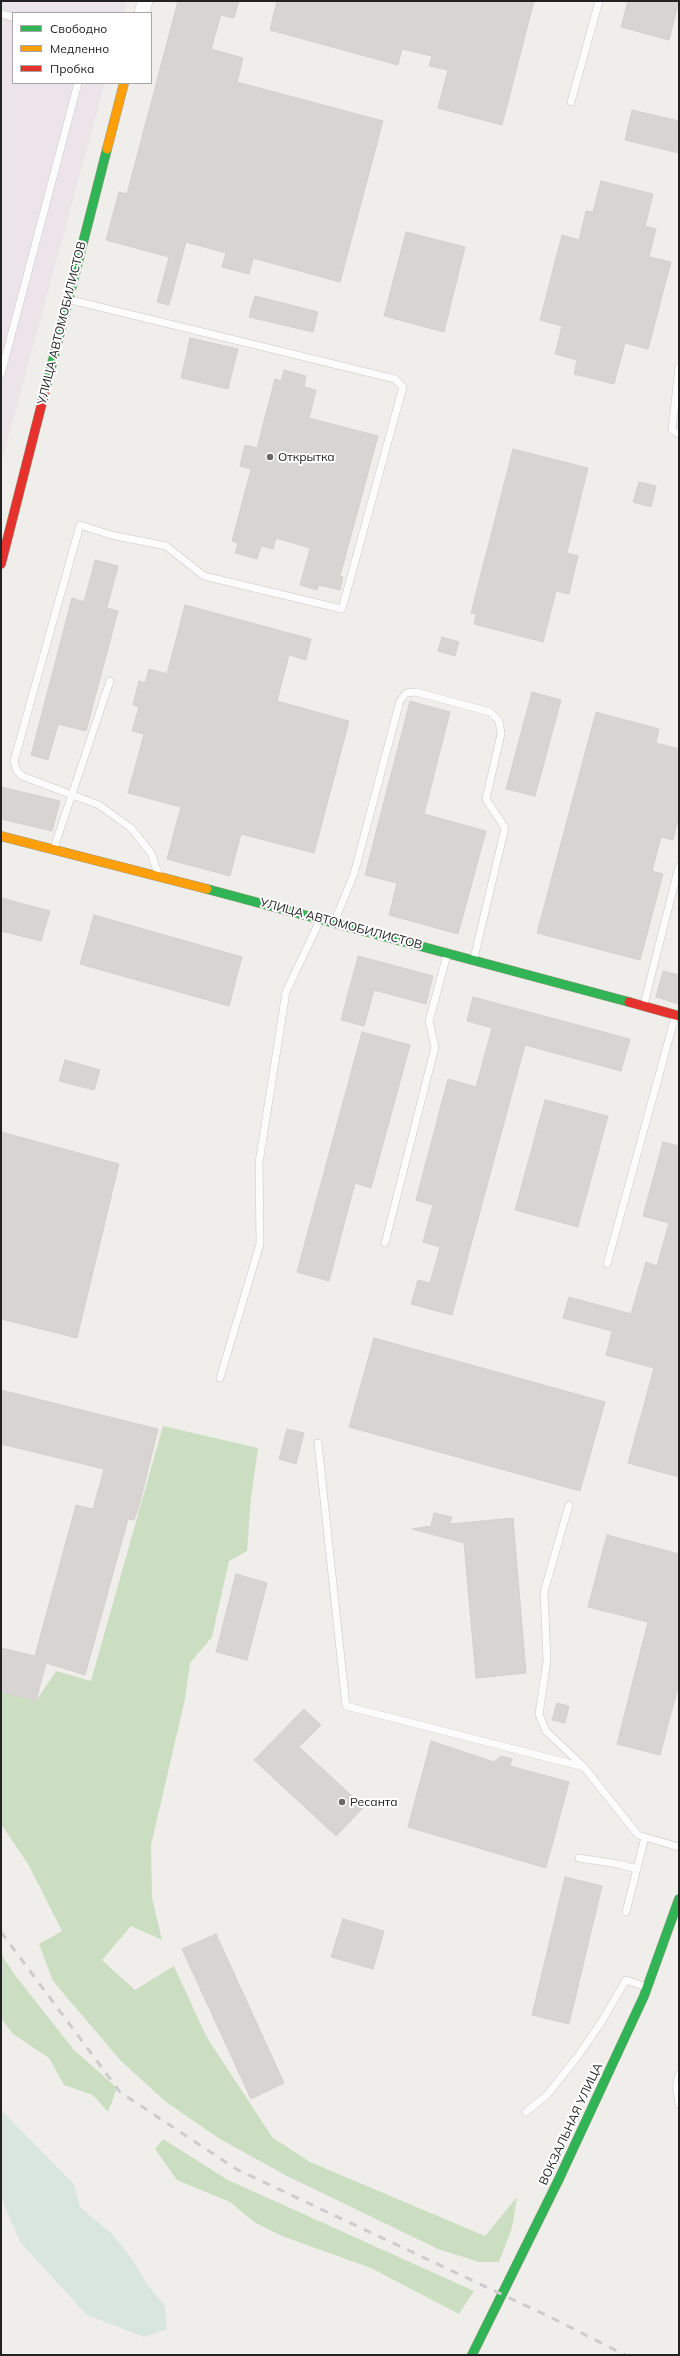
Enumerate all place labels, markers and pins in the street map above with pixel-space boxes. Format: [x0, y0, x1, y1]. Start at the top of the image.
place label: Открытка [278, 450, 335, 464]
marker: Открытка [265, 452, 275, 462]
place label: Ресанта [350, 1795, 398, 1809]
marker: Ресанта [337, 1797, 347, 1807]

